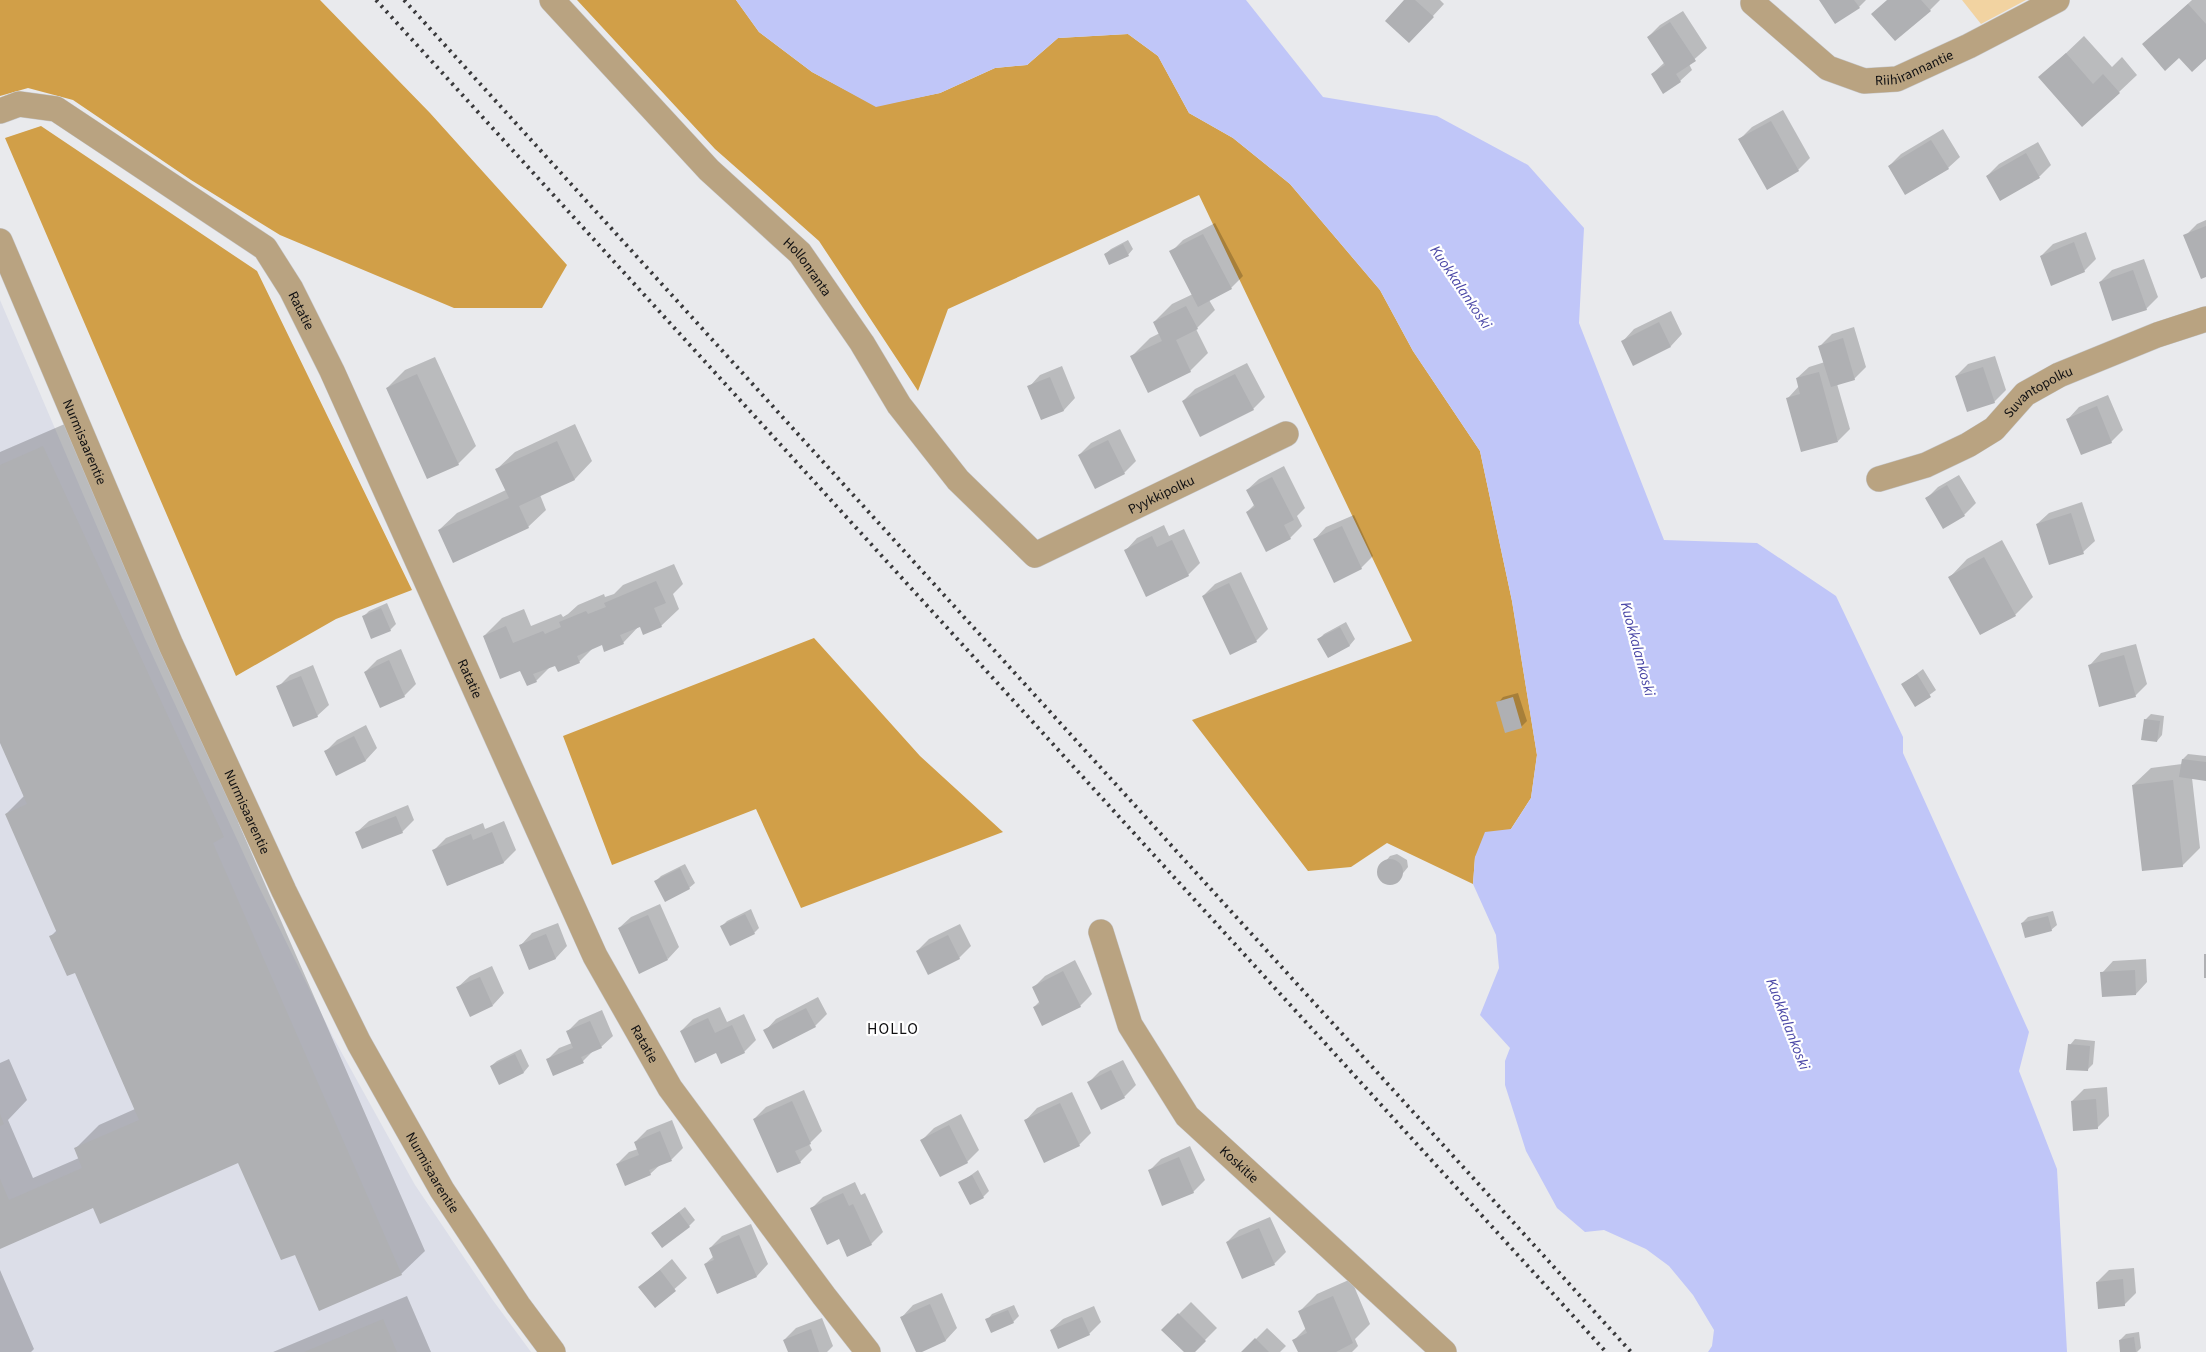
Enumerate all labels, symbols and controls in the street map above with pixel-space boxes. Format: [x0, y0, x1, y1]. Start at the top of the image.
street label: Riihirannantie [1875, 45, 1957, 91]
street label: Hollonranta [778, 233, 836, 301]
water label: Kuokkalankoski [1425, 241, 1497, 334]
street label: Ratatie [283, 288, 319, 334]
street label: Suvantopolku [1999, 361, 2076, 423]
street label: Nurmisaarentie [57, 396, 111, 488]
street label: Pyykkipolku [1125, 471, 1198, 520]
water label: Kuokkalankoski [1615, 600, 1660, 699]
street label: Ratatie [452, 656, 487, 702]
street label: Nurmisaarentie [219, 766, 275, 858]
water label: Kuokkalankoski [1760, 975, 1815, 1073]
district label: HOLLO [867, 1018, 919, 1040]
street label: Ratatie [625, 1021, 663, 1067]
street label: Nurmisaarentie [400, 1129, 464, 1218]
street label: Koskitie [1215, 1142, 1263, 1188]

